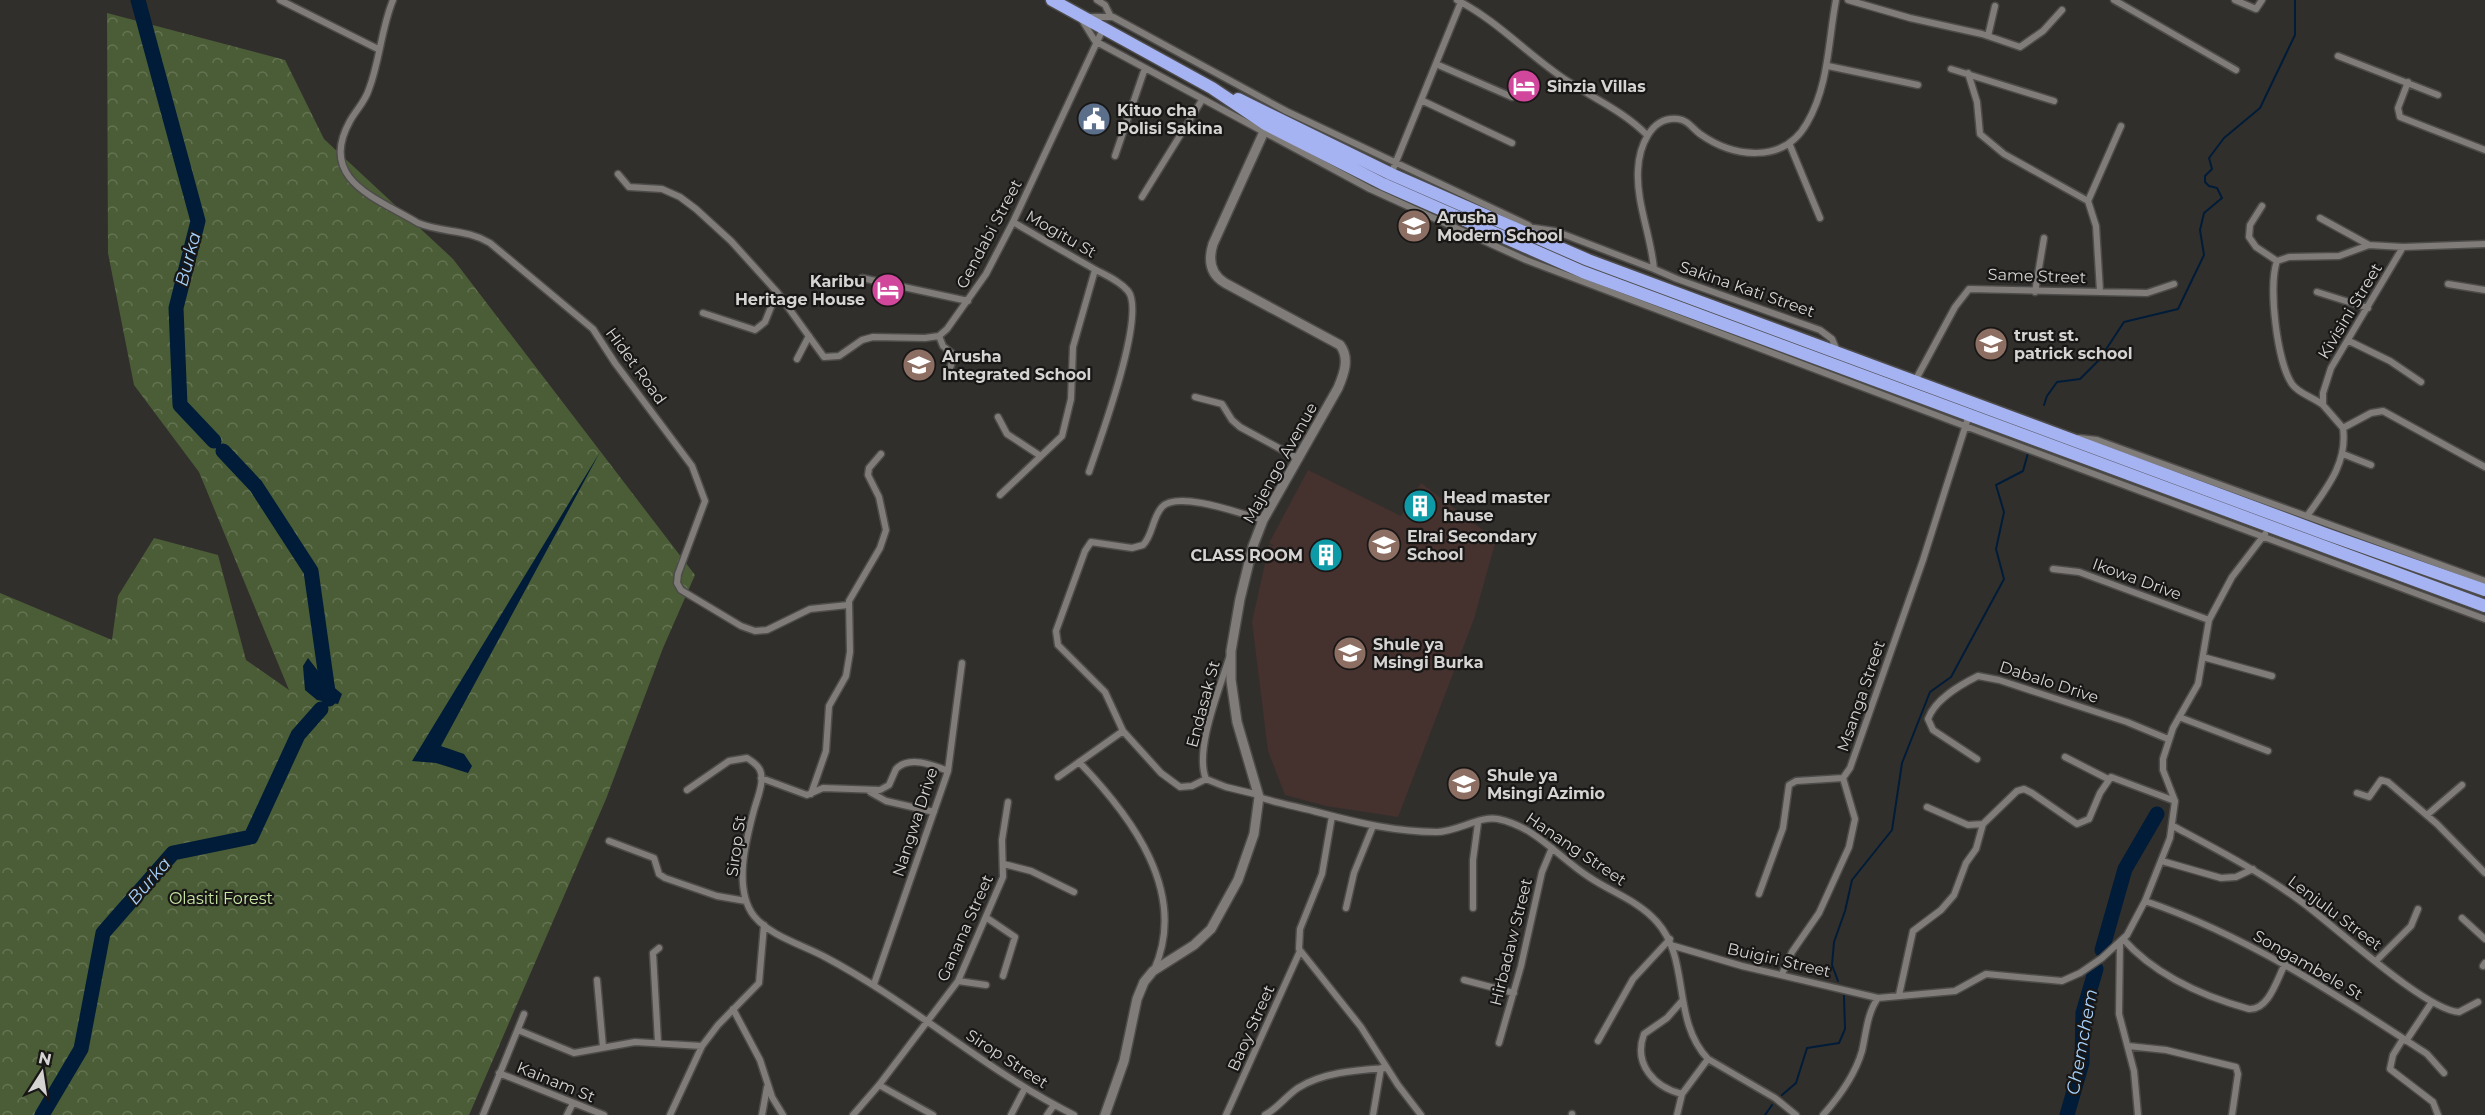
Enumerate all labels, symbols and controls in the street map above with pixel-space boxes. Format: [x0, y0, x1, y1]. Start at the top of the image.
hotel icon: Sinzia Villas [1506, 68, 1542, 104]
place label: Sinzia Villas [1547, 77, 1646, 96]
public building icon: Kituo cha Polisi Sakina [1076, 101, 1112, 137]
place label: Kituo cha Polisi Sakina [1117, 101, 1223, 138]
street label: Gendabi Street [952, 176, 1026, 292]
street label: Mogitu St [1022, 206, 1100, 262]
school or university icon: Arusha Modern School [1396, 208, 1432, 244]
place label: Arusha Modern School [1436, 208, 1563, 245]
water label: Burka [170, 229, 206, 289]
street label: Sakina Kati Street [1677, 257, 1817, 321]
street label: Kivisini Street [2314, 259, 2386, 362]
street label: Same Street [1987, 265, 2087, 287]
place label: Karibu Heritage House [735, 272, 865, 309]
hotel icon: Karibu Heritage House [870, 272, 906, 308]
street label: Hidet Road [602, 324, 670, 408]
school or university icon: trust st. patrick school [1973, 326, 2009, 362]
place label: trust st. patrick school [2014, 326, 2133, 363]
school or university icon: Arusha Integrated School [901, 347, 937, 383]
place label: Arusha Integrated School [941, 347, 1091, 384]
street label: Majengo Avenue [1239, 399, 1321, 527]
building icon: Head master hause [1402, 488, 1438, 524]
place label: Head master hause [1443, 488, 1550, 525]
school or university icon: Elrai Secondary School [1366, 527, 1402, 563]
place label: Elrai Secondary School [1407, 527, 1537, 564]
building icon: CLASS ROOM [1308, 537, 1344, 573]
place label: CLASS ROOM [1190, 546, 1303, 565]
street label: Ikowa Drive [2090, 554, 2184, 604]
school or university icon: Shule ya Msingi Burka [1332, 635, 1368, 671]
place label: Shule ya Msingi Burka [1373, 635, 1484, 672]
street label: Msanga Street [1833, 637, 1889, 754]
street label: Dabalo Drive [1997, 657, 2101, 707]
street label: Endasak St [1182, 658, 1224, 750]
street label: Nangwa Drive [888, 765, 942, 879]
school or university icon: Shule ya Msingi Azimio [1446, 766, 1482, 802]
place label: Shule ya Msingi Azimio [1487, 766, 1605, 803]
street label: Hanang Street [1522, 808, 1630, 890]
street label: Sirop St [722, 814, 750, 878]
water label: Burka [123, 853, 175, 909]
street label: Ganana Street [933, 871, 997, 984]
street label: Lenjulu Street [2284, 872, 2386, 955]
street label: Hirbadaw Street [1486, 876, 1536, 1008]
park label: Olasiti Forest [169, 889, 274, 908]
street label: Songambele St [2250, 926, 2366, 1004]
street label: Buigiri Street [1725, 939, 1833, 981]
street label: Baoy Street [1224, 981, 1279, 1074]
water label: Chemchem [2062, 987, 2102, 1097]
street label: Sirop Street [962, 1025, 1052, 1093]
north arrow [12, 1043, 72, 1103]
text: N [37, 1048, 53, 1069]
street label: Kainam St [514, 1058, 598, 1106]

